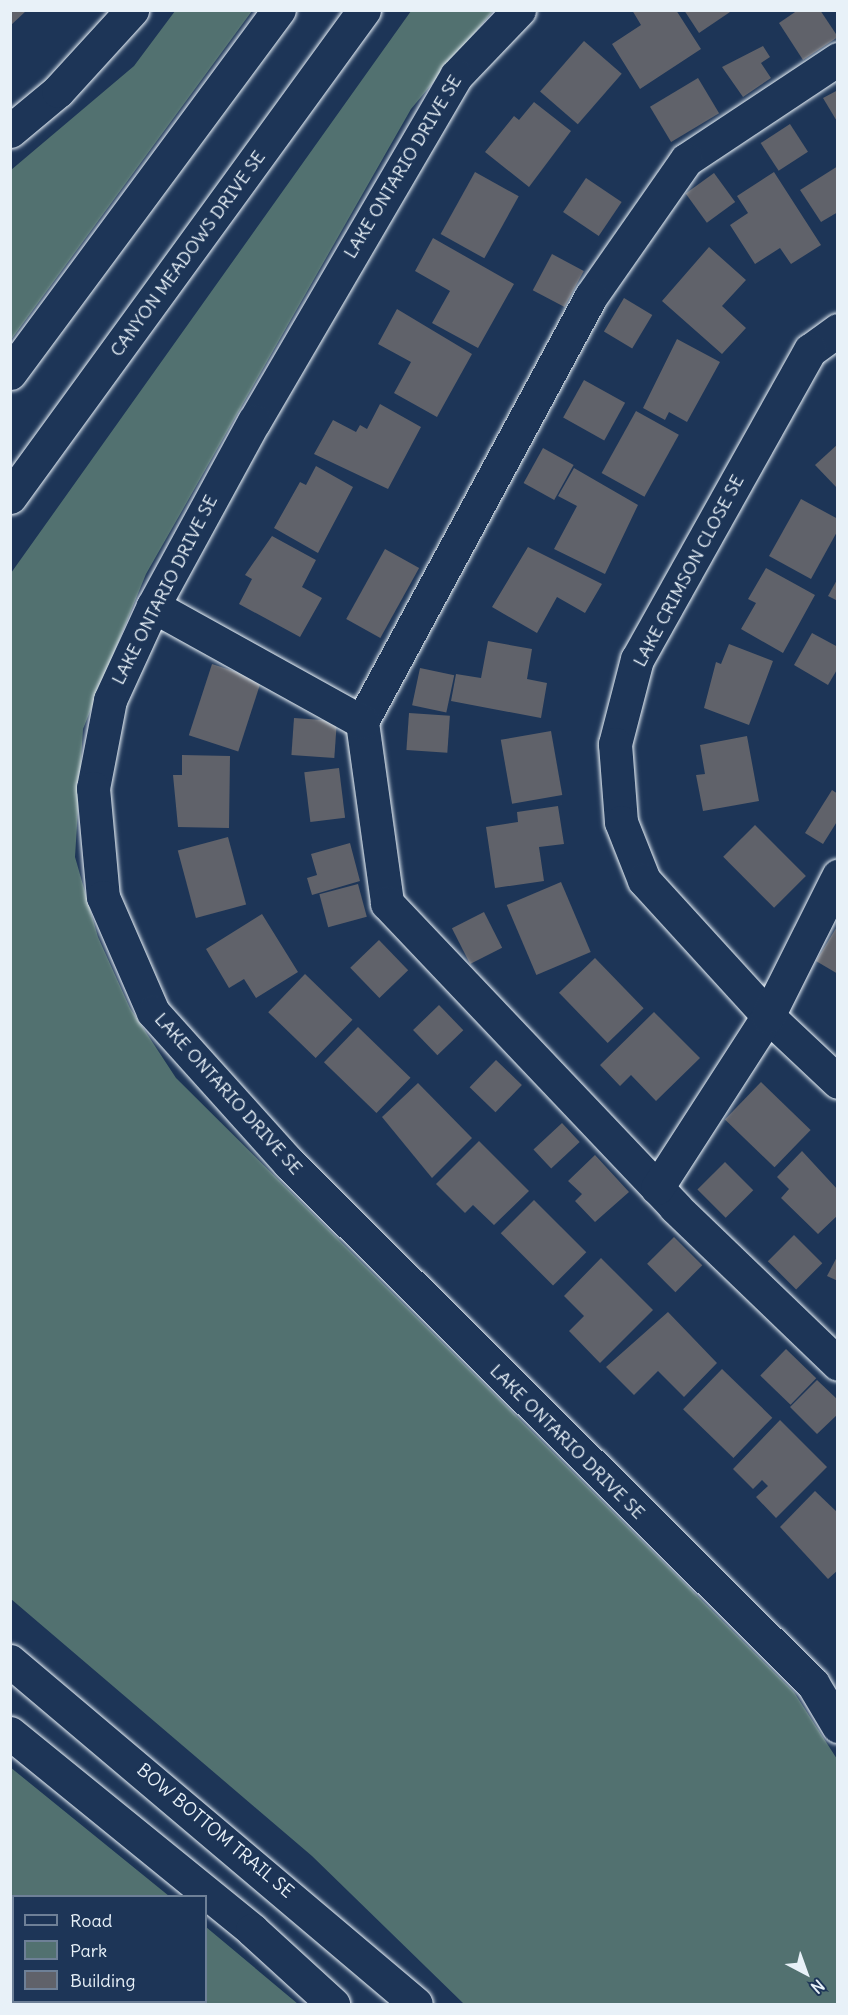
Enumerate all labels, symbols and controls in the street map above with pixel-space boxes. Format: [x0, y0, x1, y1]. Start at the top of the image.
street label: LAKE ONTARIO DRIVE SE [340, 72, 466, 262]
street label: CANYON MEADOWS DRIVE SE [106, 147, 270, 361]
street label: LAKE CRIMSON CLOSE SE [629, 471, 749, 671]
street label: LAKE ONTARIO DRIVE SE [108, 492, 222, 688]
street label: LAKE ONTARIO DRIVE SE [150, 1009, 306, 1179]
street label: LAKE ONTARIO DRIVE SE [485, 1360, 649, 1524]
street label: BOW BOTTOM TRAIL SE [132, 1759, 298, 1903]
legend [12, 1895, 207, 2003]
text: Road [70, 1909, 112, 1932]
text: Park [70, 1939, 107, 1962]
north arrow [776, 1943, 836, 2003]
text: Building [70, 1969, 135, 1992]
text: N [807, 1975, 829, 1998]

